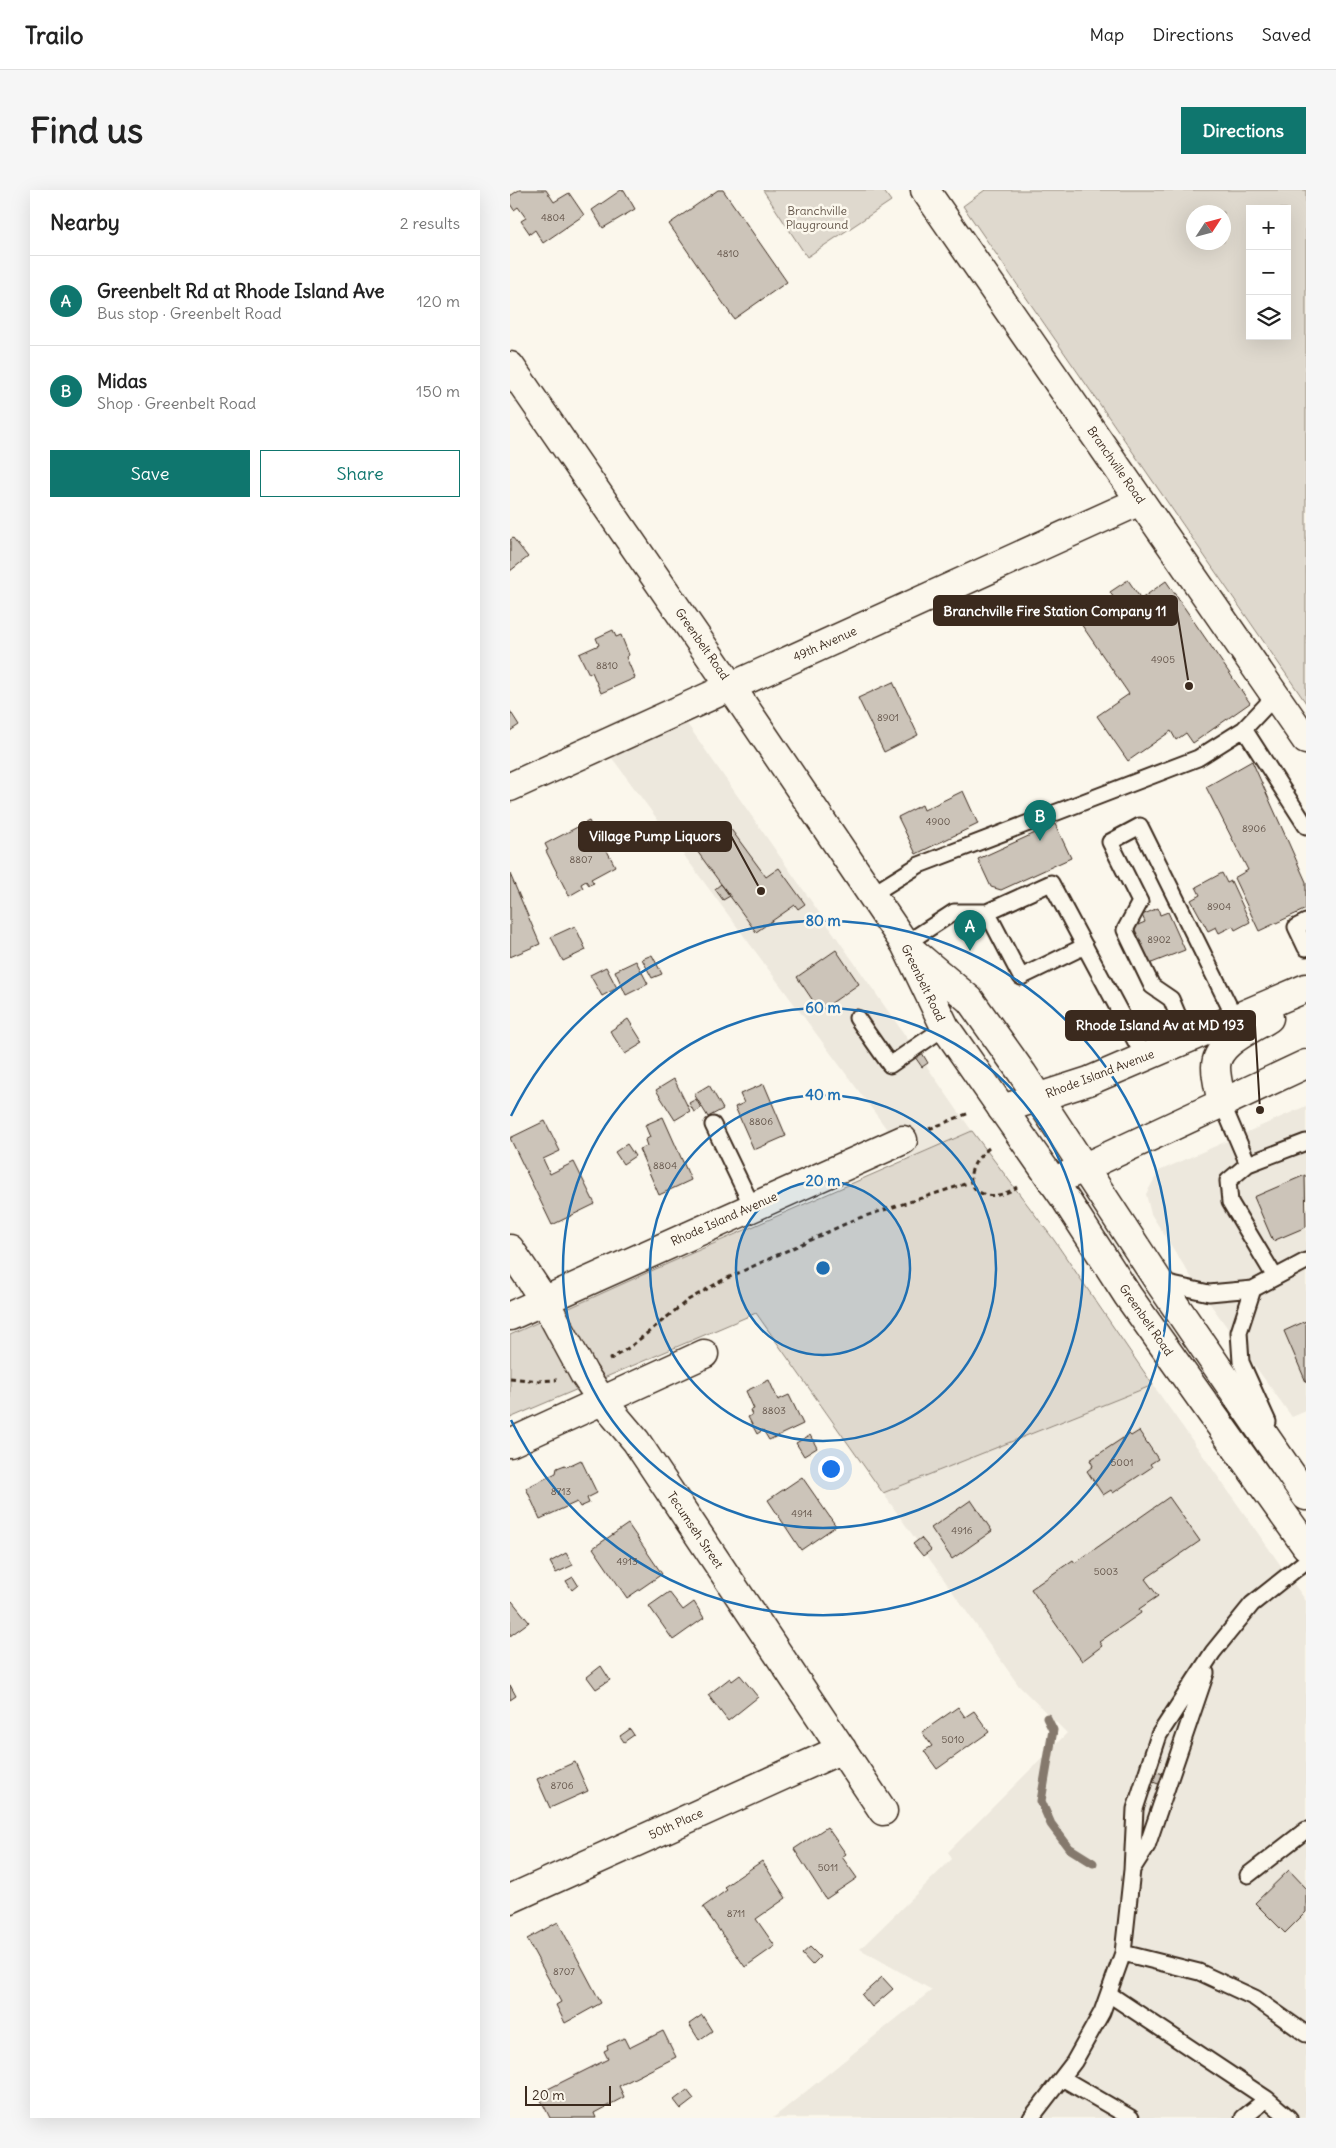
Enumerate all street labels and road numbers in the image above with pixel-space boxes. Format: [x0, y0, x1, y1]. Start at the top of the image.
street label: Branchville Road [1084, 423, 1149, 506]
street label: Greenbelt Road [672, 605, 733, 682]
street label: 49th Avenue [791, 623, 859, 664]
street label: Greenbelt Road [898, 942, 949, 1024]
street label: Rhode Island Avenue [1043, 1046, 1156, 1101]
street label: Rhode Island Avenue [668, 1188, 779, 1249]
street label: Greenbelt Road [1116, 1281, 1177, 1358]
street label: Tecumseh Street [664, 1489, 727, 1571]
street label: 50th Place [646, 1805, 705, 1842]

